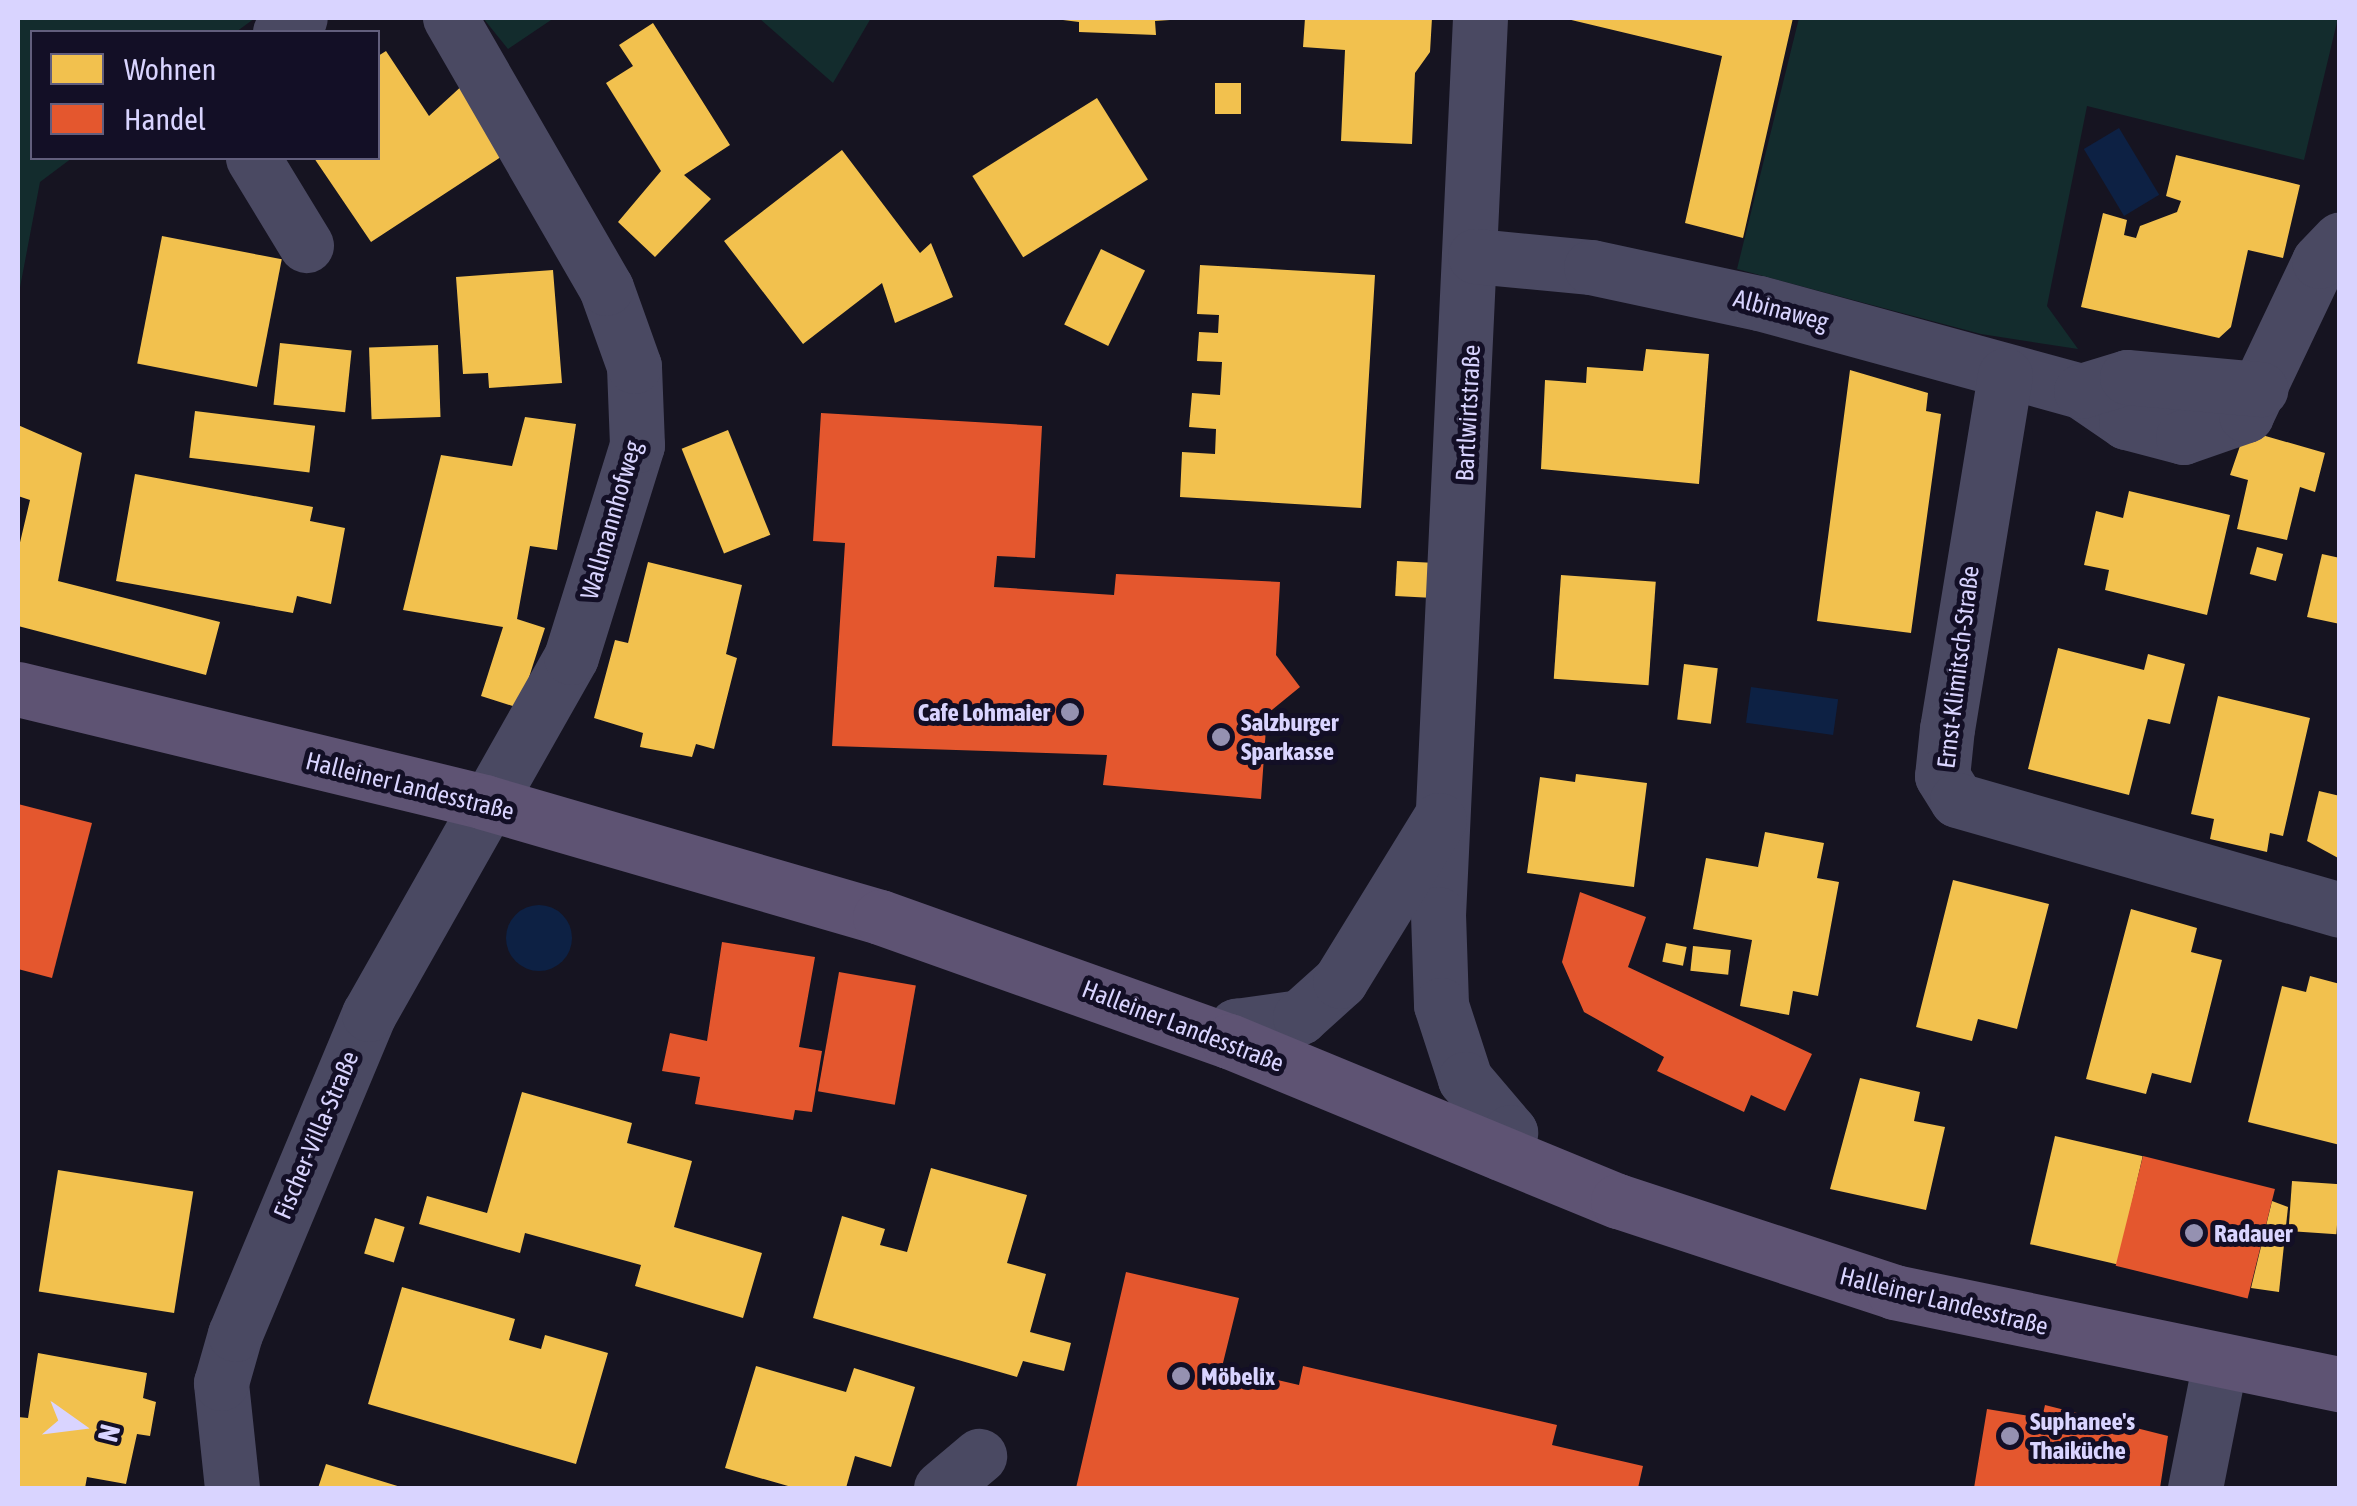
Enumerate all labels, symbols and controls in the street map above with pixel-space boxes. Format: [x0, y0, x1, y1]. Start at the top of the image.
legend [30, 30, 380, 160]
text: Wohnen [124, 52, 216, 86]
text: Handel [124, 102, 206, 136]
street label: Albinaweg [1730, 283, 1832, 337]
street label: Bartlwirtstraße [1449, 344, 1487, 482]
street label: Wallmannhofweg [574, 437, 648, 603]
street label: Ernst-Klimitsch-Straße [1931, 564, 1985, 770]
place label: Cafe Lohmaier [918, 697, 1050, 727]
marker: Cafe Lohmaier [1059, 701, 1081, 723]
place label: Salzburger Sparkasse [1241, 708, 1338, 767]
marker: Salzburger Sparkasse [1210, 726, 1232, 748]
street label: Halleiner Landesstraße [303, 746, 517, 826]
street label: Halleiner Landesstraße [1078, 974, 1288, 1078]
street label: Fischer-Villa-Straße [267, 1047, 365, 1223]
place label: Radauer [2214, 1218, 2292, 1248]
marker: Radauer [2183, 1222, 2205, 1244]
street label: Halleiner Landesstraße [1837, 1261, 2051, 1341]
place label: Möbelix [1201, 1361, 1275, 1391]
marker: Möbelix [1170, 1365, 1192, 1387]
north arrow [30, 1376, 130, 1476]
place label: Suphanee's Thaiküche [2030, 1407, 2135, 1466]
text: N [92, 1421, 127, 1445]
marker: Suphanee's Thaiküche [1999, 1425, 2021, 1447]

